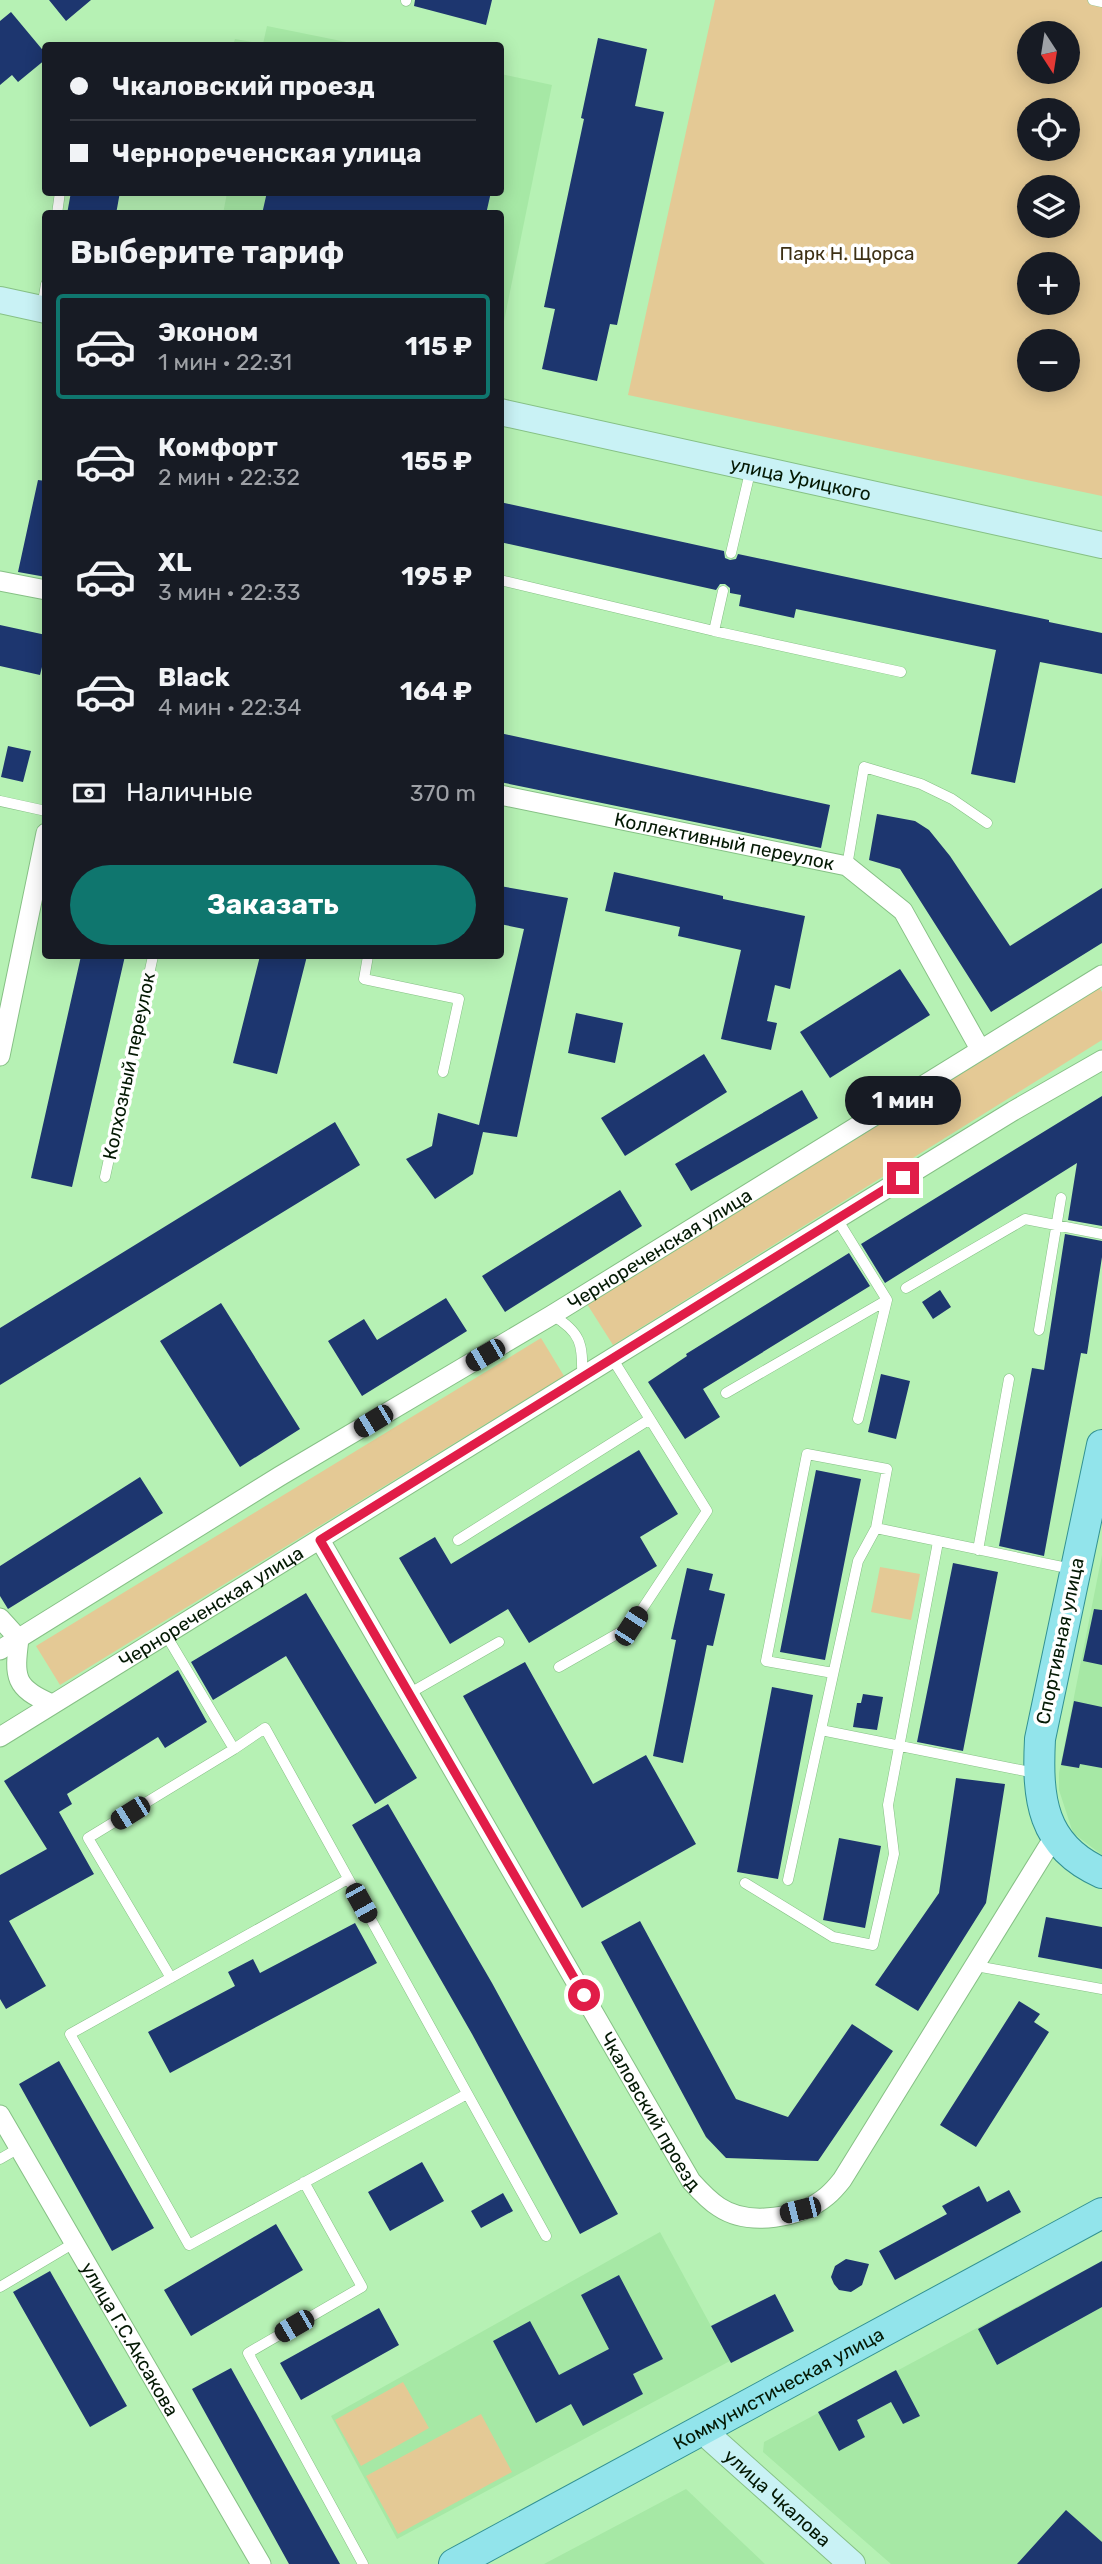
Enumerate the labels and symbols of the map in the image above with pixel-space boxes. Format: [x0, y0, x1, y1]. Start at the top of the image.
north arrow [1017, 21, 1080, 84]
park label: Парк Н. Щорса [780, 242, 914, 265]
street label: улица Урицкого [728, 452, 874, 505]
street label: Коллективный переулок [612, 807, 836, 875]
street label: Колхозный переулок [98, 970, 160, 1162]
callout: 1 мин [845, 1076, 961, 1126]
route end [887, 1162, 919, 1194]
street label: Чернореченская улица [563, 1183, 756, 1314]
car [462, 1335, 509, 1375]
car [350, 1401, 397, 1441]
street label: Чернореченская улица [115, 1541, 307, 1672]
street label: Спортивная улица [1031, 1556, 1089, 1726]
car [611, 1603, 652, 1649]
car [107, 1793, 154, 1833]
car [342, 1880, 381, 1926]
route start [568, 1979, 600, 2011]
street label: Чкаловский проезд [596, 2028, 706, 2196]
car [778, 2195, 823, 2225]
street label: улица Г.С.Аксакова [76, 2258, 184, 2420]
car [271, 2306, 318, 2346]
street label: Коммунистическая улица [669, 2322, 888, 2455]
street label: улица Чкалова [719, 2444, 836, 2551]

